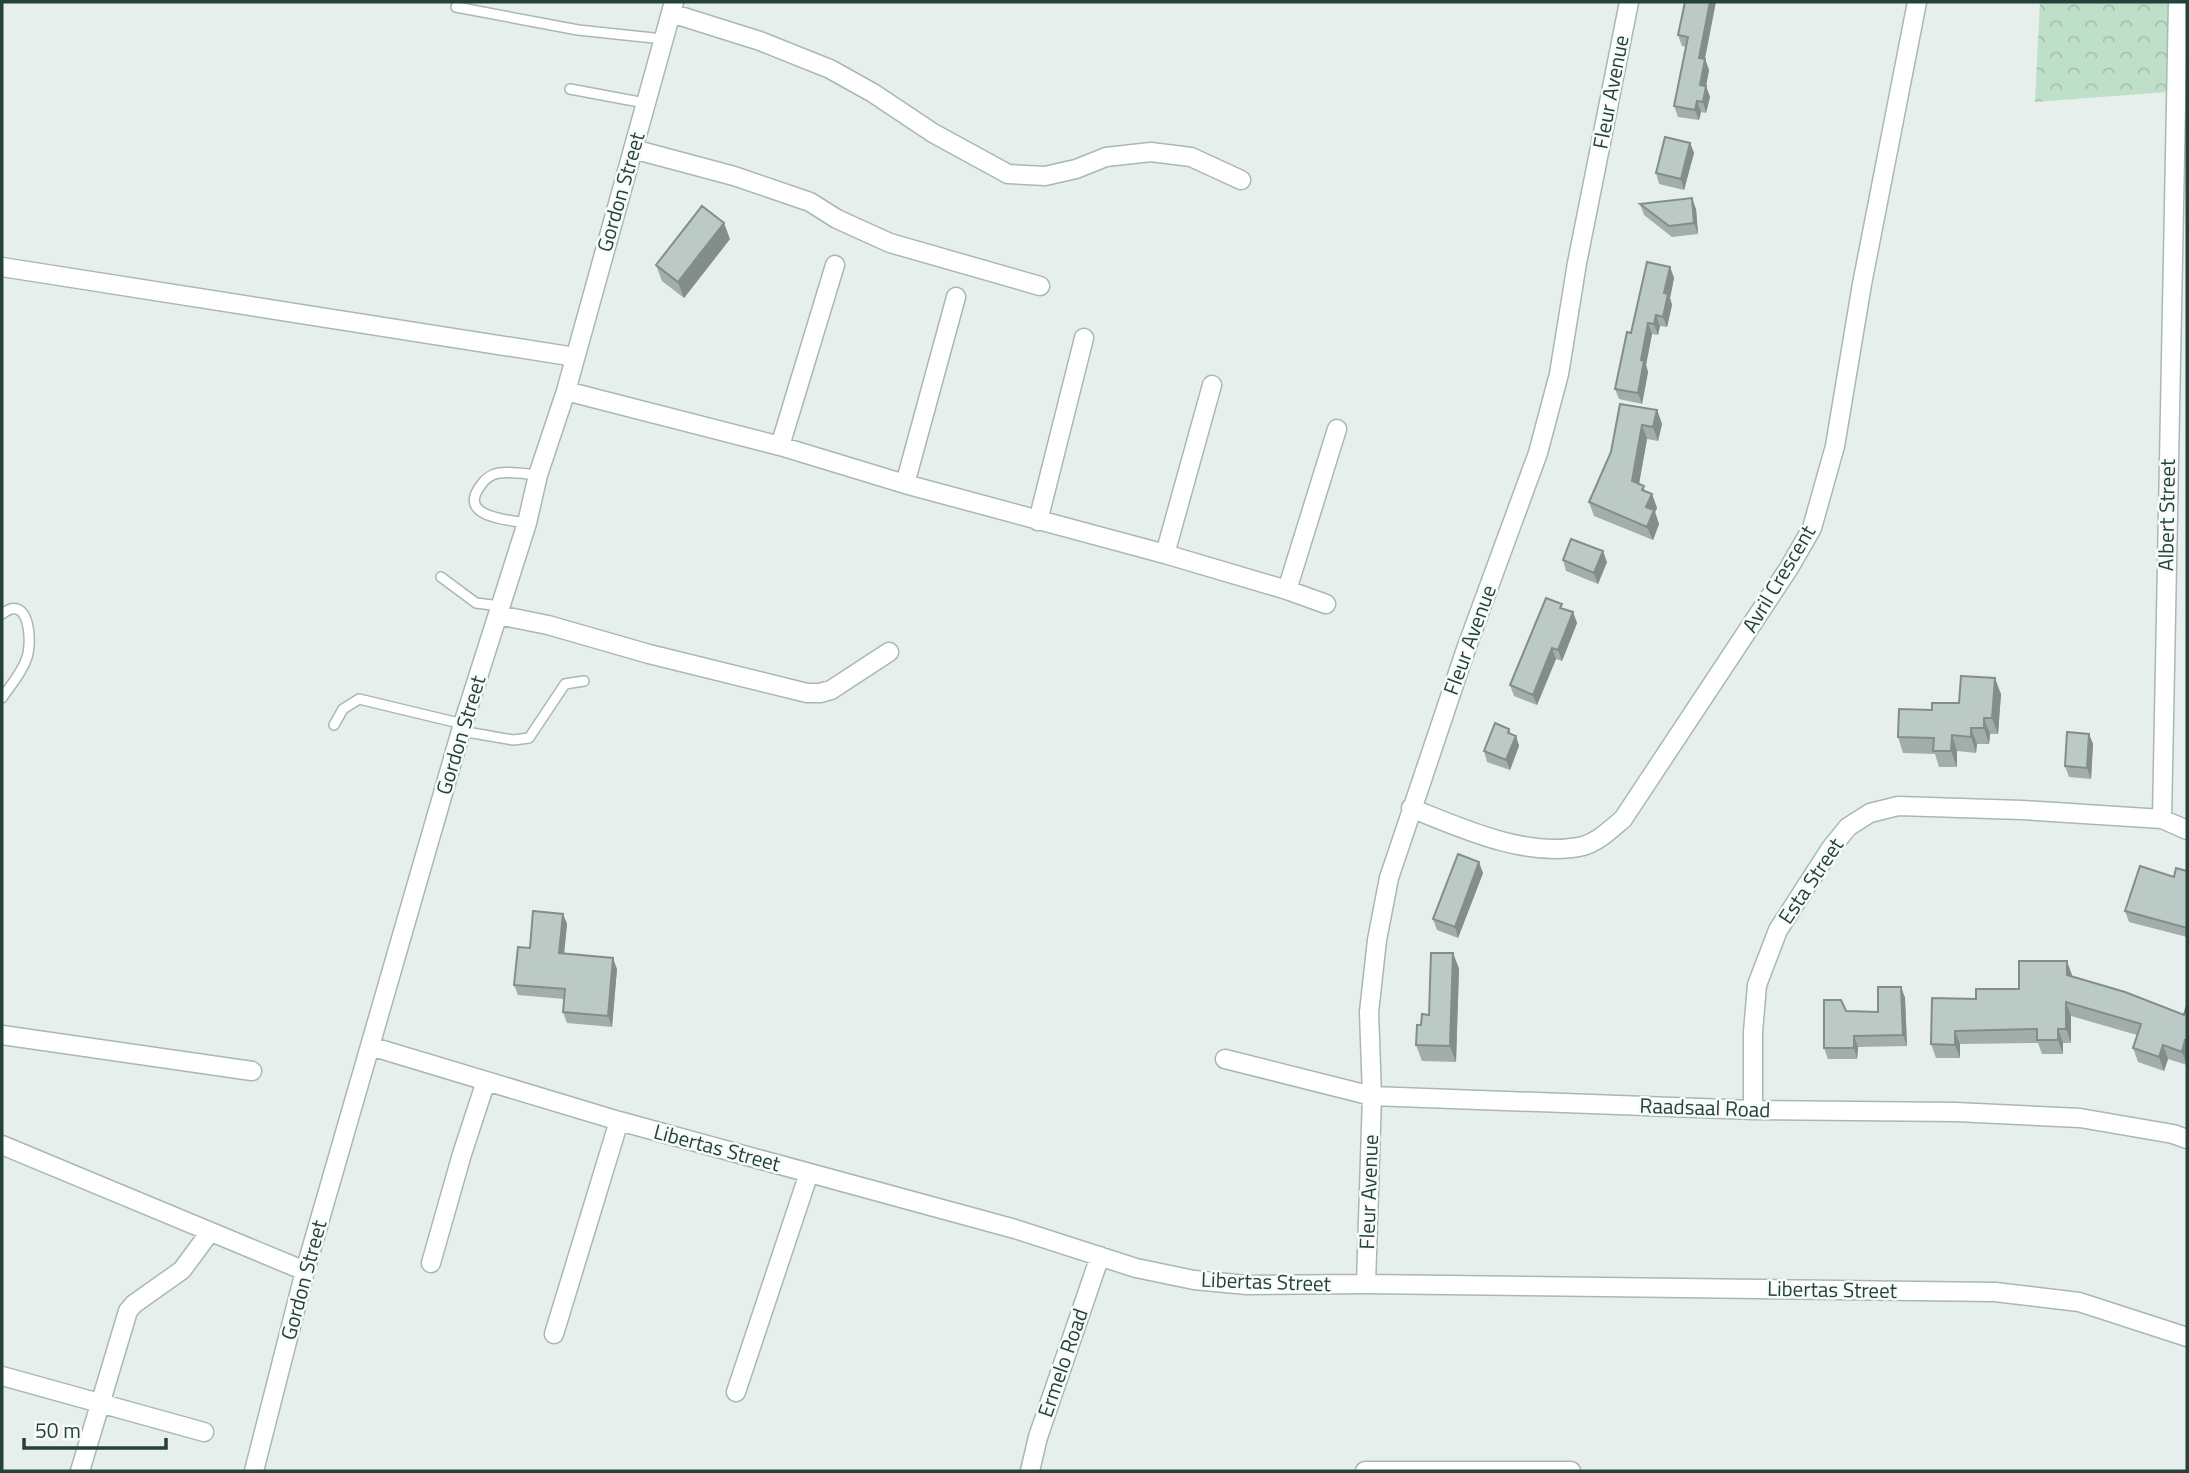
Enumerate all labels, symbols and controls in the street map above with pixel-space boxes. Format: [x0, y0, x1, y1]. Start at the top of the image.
street label: Fleur Avenue [1583, 32, 1637, 151]
street label: Gordon Street [588, 127, 653, 255]
street label: Albert Street [2149, 458, 2183, 571]
street label: Avril Crescent [1733, 518, 1823, 638]
street label: Fleur Avenue [1434, 580, 1504, 699]
street label: Gordon Street [427, 670, 494, 798]
street label: Esta Street [1769, 830, 1851, 930]
street label: Raadsaal Road [1639, 1089, 1771, 1125]
street label: Libertas Street [650, 1115, 785, 1179]
street label: Fleur Avenue [1350, 1134, 1386, 1250]
street label: Gordon Street [272, 1215, 335, 1343]
street label: Libertas Street [1201, 1263, 1332, 1299]
street label: Libertas Street [1767, 1272, 1898, 1306]
street label: Ermelo Road [1029, 1304, 1096, 1421]
scale bar [24, 1406, 166, 1450]
text: 50 m [35, 1414, 81, 1446]

